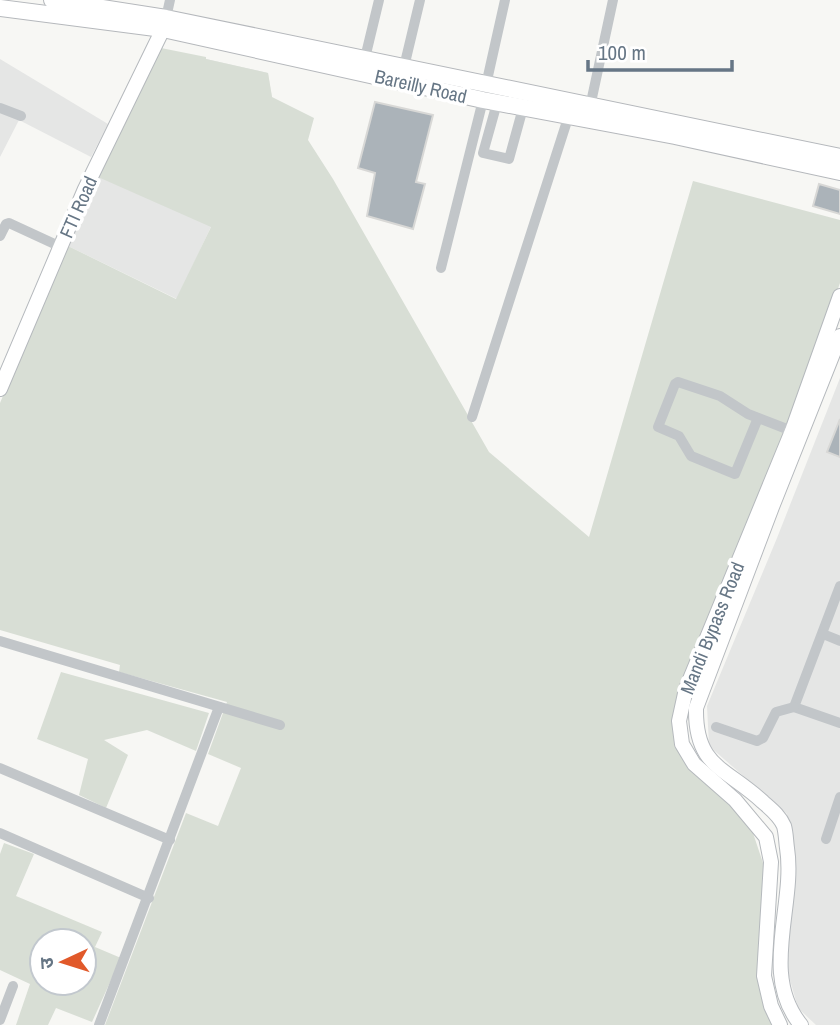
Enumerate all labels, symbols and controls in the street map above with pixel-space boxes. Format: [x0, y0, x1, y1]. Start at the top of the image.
scale bar [588, 28, 732, 72]
text: 100 m [598, 38, 646, 67]
street label: Bareilly Road [373, 63, 469, 109]
street label: FTI Road [53, 172, 103, 242]
street label: Mandi Bypass Road [674, 558, 750, 698]
north arrow [28, 927, 98, 997]
text: उ [33, 956, 59, 970]

